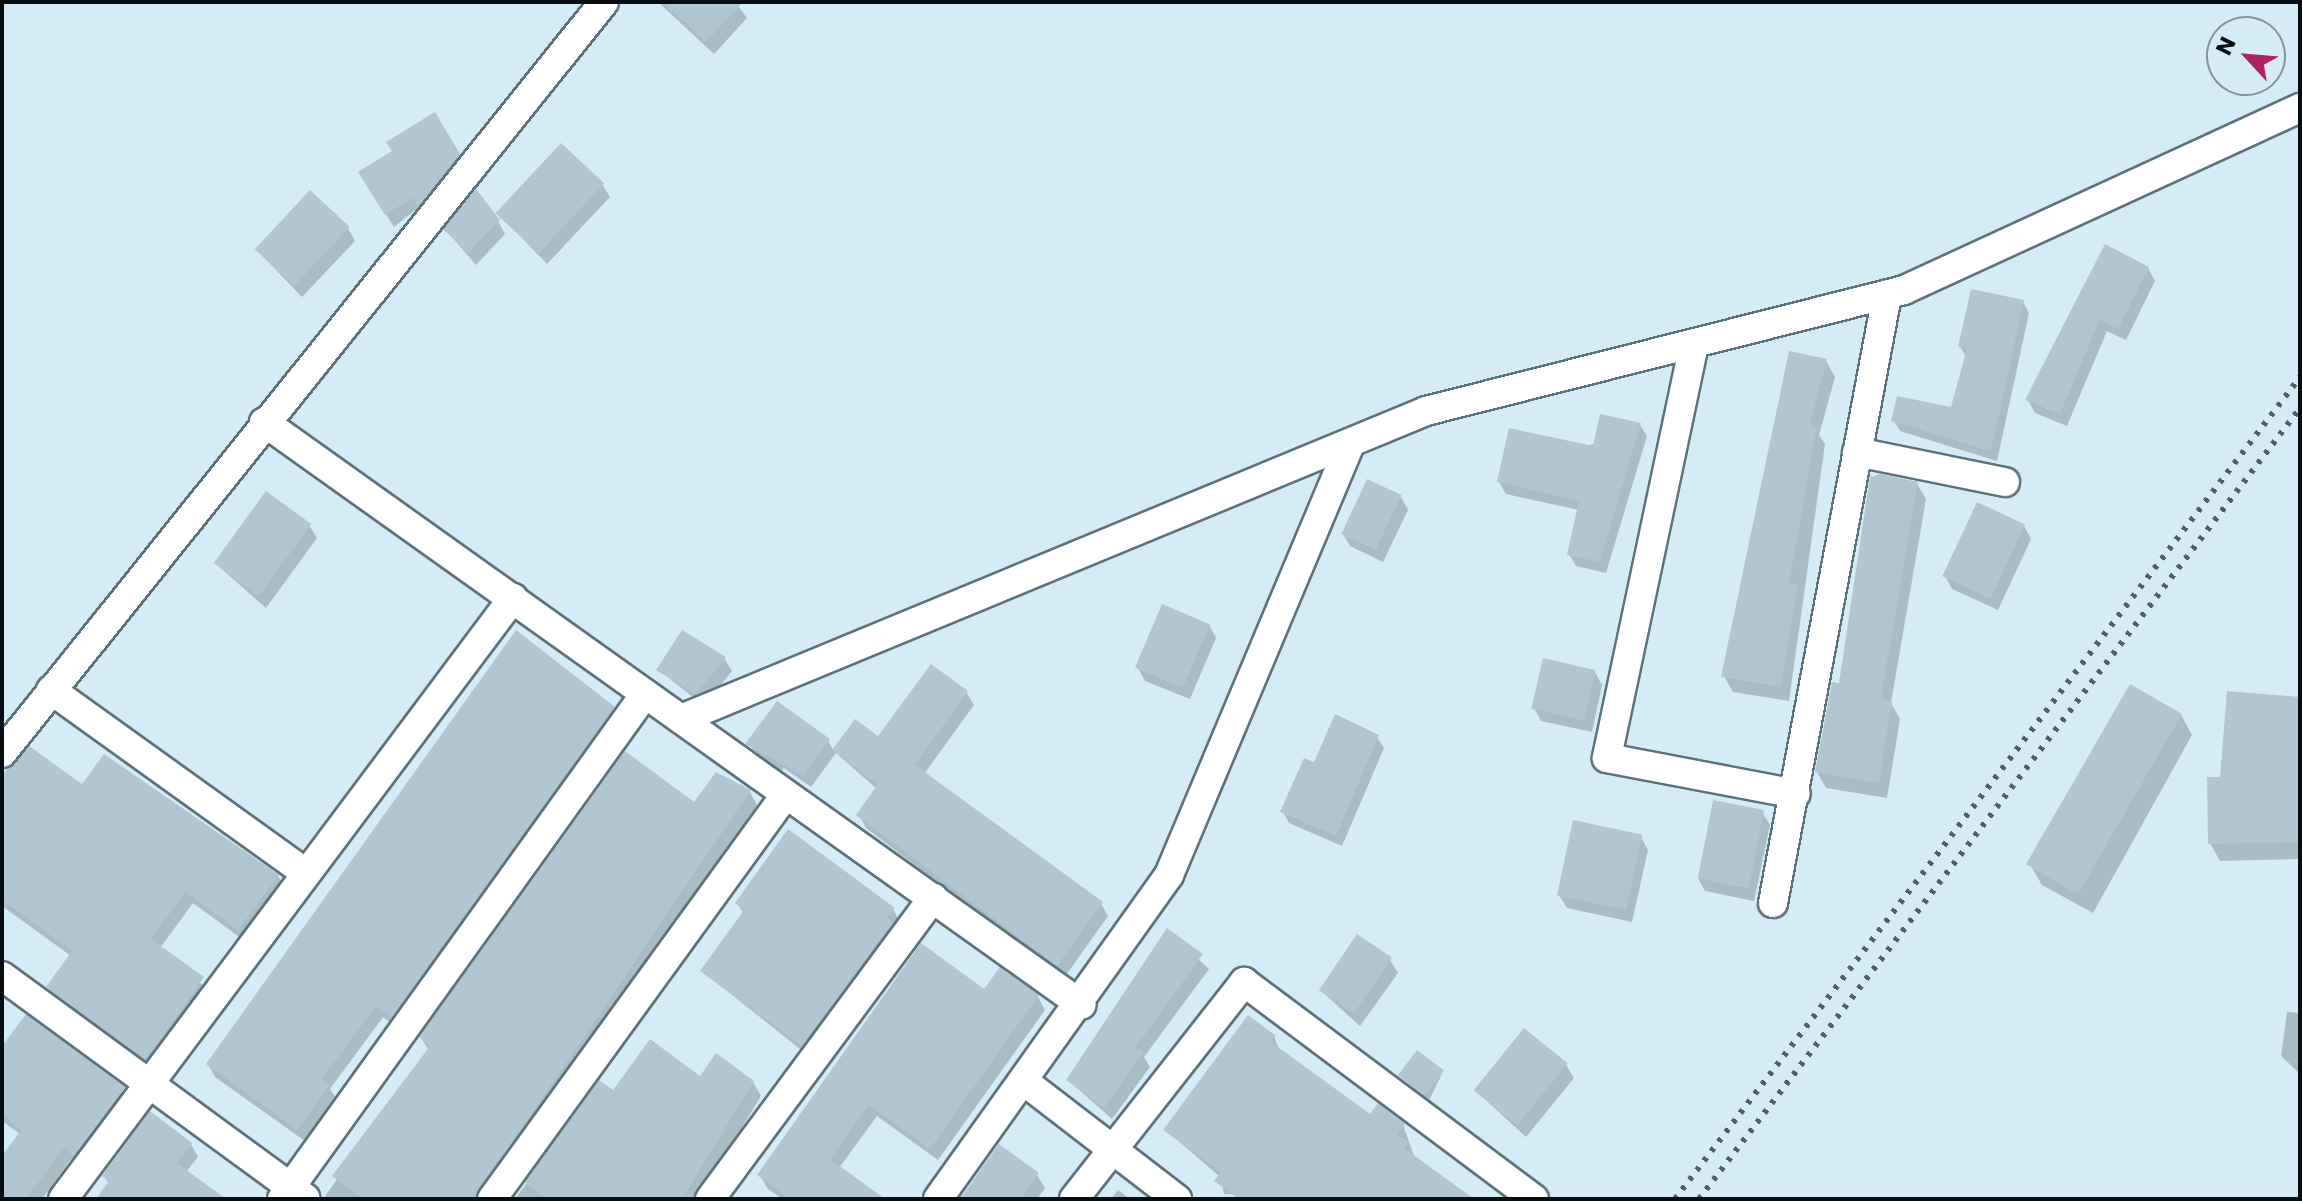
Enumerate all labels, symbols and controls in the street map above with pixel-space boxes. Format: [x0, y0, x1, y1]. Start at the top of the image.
north arrow [2206, 16, 2286, 96]
text: N [2208, 32, 2243, 60]

